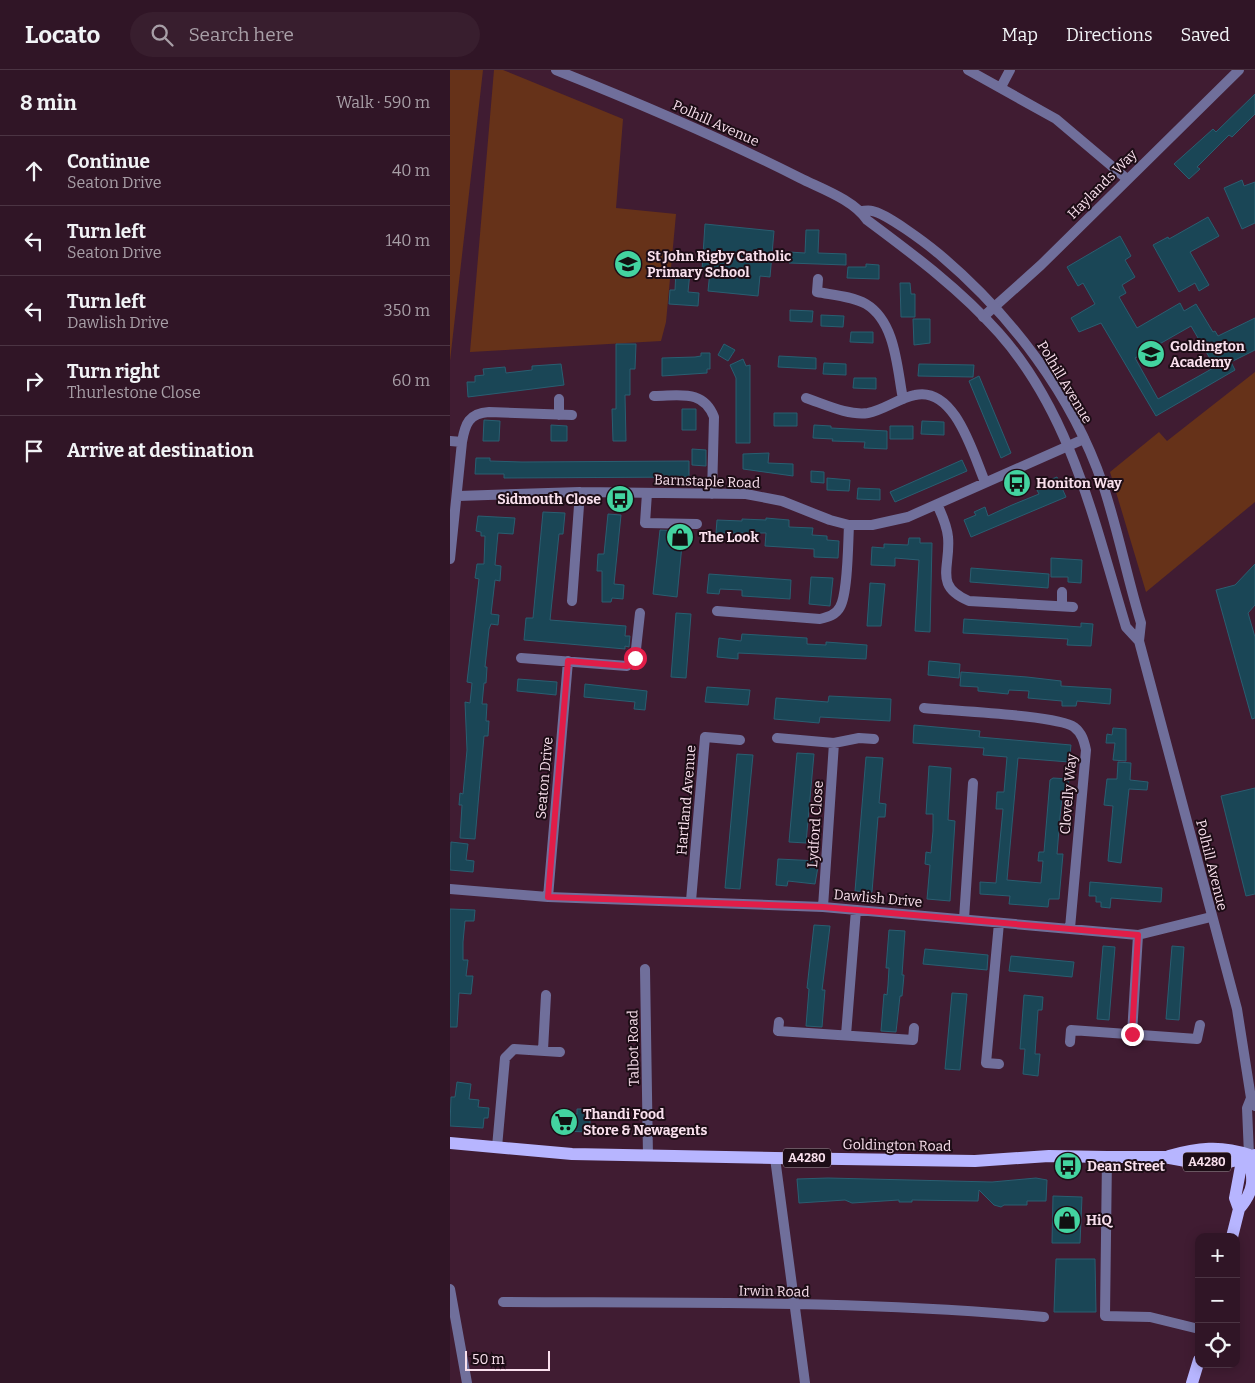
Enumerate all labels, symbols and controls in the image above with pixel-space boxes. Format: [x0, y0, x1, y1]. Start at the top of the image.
search box [130, 12, 480, 57]
text: Locato [25, 21, 100, 49]
icon: search [148, 21, 176, 49]
text: Search here [188, 23, 294, 46]
text: Map [1002, 24, 1038, 46]
text: Directions [1066, 24, 1153, 46]
text: Saved [1181, 24, 1230, 46]
text: 8 min [20, 90, 77, 116]
text: Walk · 590 m [336, 93, 430, 112]
street label: Polhill Avenue [670, 97, 762, 150]
street label: Haylands Way [1064, 146, 1141, 223]
text: Continue [67, 150, 150, 173]
icon: ahead [20, 157, 48, 185]
text: 40 m [392, 161, 430, 180]
text: Seaton Drive [67, 173, 161, 192]
text: Turn left [67, 220, 146, 243]
icon: left [20, 227, 48, 255]
text: 140 m [385, 231, 430, 250]
text: Seaton Drive [67, 243, 161, 262]
place label: St John Rigby Catholic Primary School [647, 248, 791, 281]
school or university icon: St John Rigby Catholic Primary School [613, 249, 643, 279]
text: Turn left [67, 290, 146, 313]
icon: left [20, 297, 48, 325]
text: 350 m [384, 301, 430, 320]
text: Dawlish Drive [67, 313, 169, 332]
street label: Polhill Avenue [1033, 338, 1096, 427]
place label: Goldington Academy [1170, 338, 1245, 371]
school or university icon: Goldington Academy [1136, 339, 1166, 369]
text: Turn right [67, 360, 160, 383]
icon: right [20, 367, 48, 395]
text: 60 m [392, 371, 430, 390]
text: Thurlestone Close [67, 383, 201, 402]
icon: arrive [20, 437, 48, 465]
text: Arrive at destination [67, 439, 254, 462]
bus stop icon: Honiton Way [1002, 468, 1032, 498]
street label: Barnstaple Road [654, 471, 760, 492]
place label: Honiton Way [1036, 475, 1122, 492]
bus stop icon: Sidmouth Close [605, 484, 635, 514]
place label: Sidmouth Close [497, 491, 601, 508]
shop icon: The Look [665, 522, 695, 552]
place label: The Look [699, 529, 759, 546]
route start [624, 647, 647, 670]
street label: Seaton Drive [532, 736, 557, 820]
street label: Hartland Avenue [673, 744, 700, 856]
street label: Clovelly Way [1056, 752, 1081, 835]
street label: Lydford Close [804, 780, 827, 868]
street label: Polhill Avenue [1192, 818, 1231, 912]
street label: Dawlish Drive [833, 886, 923, 911]
street label: Talbot Road [624, 1010, 643, 1086]
route end [1121, 1023, 1144, 1046]
place label: Thandi Food Store & Newagents [583, 1106, 708, 1139]
supermarket icon: Thandi Food Store & Newagents [549, 1107, 579, 1137]
street label: Goldington Road [842, 1136, 952, 1155]
road number: A4280 [783, 1148, 831, 1168]
bus stop icon: Dean Street [1053, 1151, 1083, 1181]
road number: A4280 [1183, 1152, 1231, 1172]
place label: Dean Street [1087, 1158, 1166, 1175]
shop icon: HiQ [1052, 1205, 1082, 1235]
place label: HiQ [1086, 1212, 1113, 1229]
map controls [1195, 1233, 1240, 1368]
button: + [1195, 1233, 1240, 1278]
button: − [1195, 1278, 1240, 1323]
street label: Irwin Road [738, 1282, 810, 1301]
button: locate [1195, 1323, 1240, 1368]
scale bar [465, 1348, 550, 1371]
text: 50 m [472, 1351, 505, 1368]

